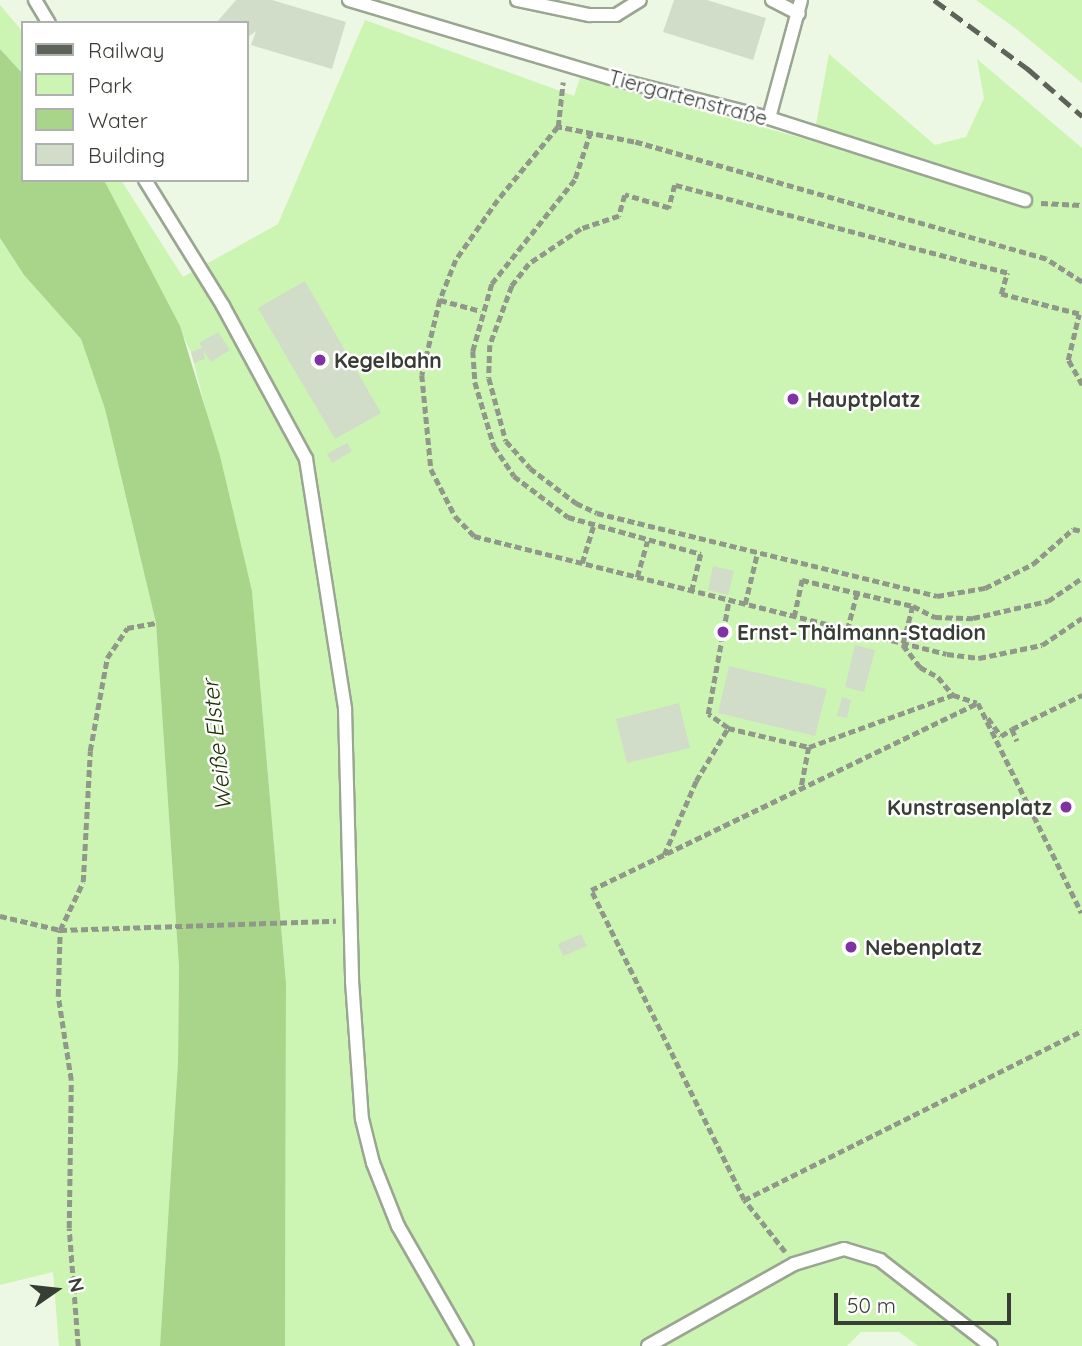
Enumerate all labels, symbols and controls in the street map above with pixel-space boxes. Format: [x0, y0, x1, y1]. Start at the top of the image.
legend [21, 21, 248, 182]
text: Railway [88, 37, 164, 63]
street label: Tiergartenstraße [606, 64, 770, 130]
text: Park [88, 72, 132, 98]
text: Water [88, 107, 148, 133]
text: Building [88, 142, 165, 168]
place label: Kegelbahn [334, 347, 442, 373]
marker: Kegelbahn [312, 352, 328, 368]
place label: Hauptplatz [807, 386, 920, 412]
marker: Hauptplatz [785, 391, 801, 407]
place label: Ernst-Thälmann-Stadion [737, 619, 986, 645]
marker: Ernst-Thälmann-Stadion [715, 624, 731, 640]
water label: Weiße Elster [196, 678, 238, 812]
place label: Kunstrasenplatz [887, 794, 1052, 820]
marker: Kunstrasenplatz [1058, 799, 1074, 815]
place label: Nebenplatz [865, 934, 982, 960]
marker: Nebenplatz [843, 939, 859, 955]
north arrow [21, 1255, 91, 1325]
text: N [63, 1275, 90, 1295]
scale bar [837, 1280, 1014, 1324]
text: 50 m [847, 1292, 896, 1318]

